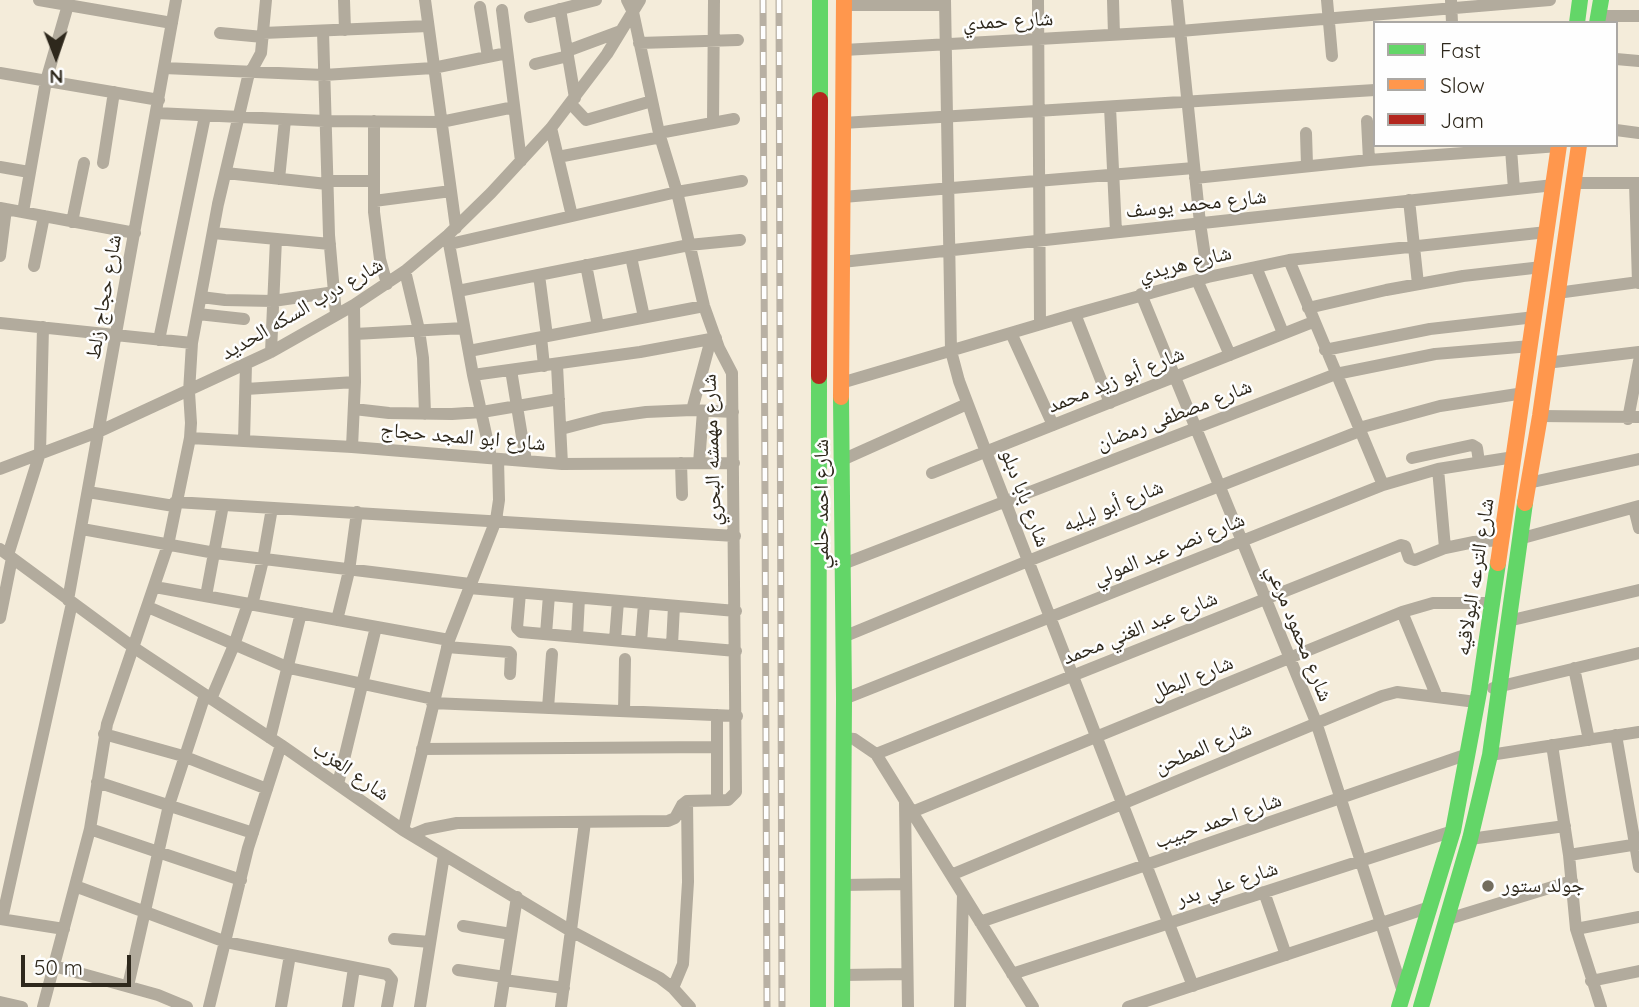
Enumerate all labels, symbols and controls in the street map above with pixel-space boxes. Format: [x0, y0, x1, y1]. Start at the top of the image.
street label: شارع حمدي [962, 6, 1054, 36]
north arrow [21, 21, 91, 91]
legend [1373, 21, 1618, 147]
text: Fast [1440, 37, 1481, 63]
text: N [49, 65, 64, 89]
text: Slow [1440, 72, 1485, 98]
text: Jam [1440, 107, 1484, 133]
street label: شارع محمد يوسف [1124, 184, 1268, 224]
street label: شارع حجاج زلط [81, 233, 127, 361]
street label: شارع هريدي [1136, 240, 1234, 288]
street label: شارع درب السكه الحديد [216, 252, 388, 366]
street label: شارع أبو زيد محمد [1044, 341, 1188, 419]
street label: شارع مهمشه البحري [697, 374, 727, 526]
street label: شارع مصطفى رمضان [1093, 374, 1255, 456]
street label: شارع ابو المجد حجاج [379, 417, 547, 457]
street label: شارع احمد حلمي [809, 439, 835, 569]
street label: شارع بابا دبلو [995, 445, 1055, 551]
street label: شارع أبو ليليه [1059, 474, 1167, 538]
street label: شارع الترعه البولاقيه [1450, 496, 1500, 658]
street label: شارع نصر عبد المولي [1090, 507, 1248, 591]
street label: شارع محمود مرعي [1260, 561, 1338, 705]
street label: شارع عبد الغني محمد [1059, 585, 1221, 671]
street label: شارع البطل [1147, 650, 1237, 706]
street label: شارع المطحن [1151, 716, 1255, 780]
street label: شارع العزب [308, 735, 394, 807]
street label: شارع احمد حبيب [1151, 788, 1285, 854]
street label: شارع علي بدر [1173, 856, 1281, 912]
place label: جولد ستور [1502, 873, 1585, 899]
marker: جولد ستور [1480, 878, 1496, 894]
scale bar [24, 940, 135, 984]
text: 50 m [34, 954, 83, 980]

